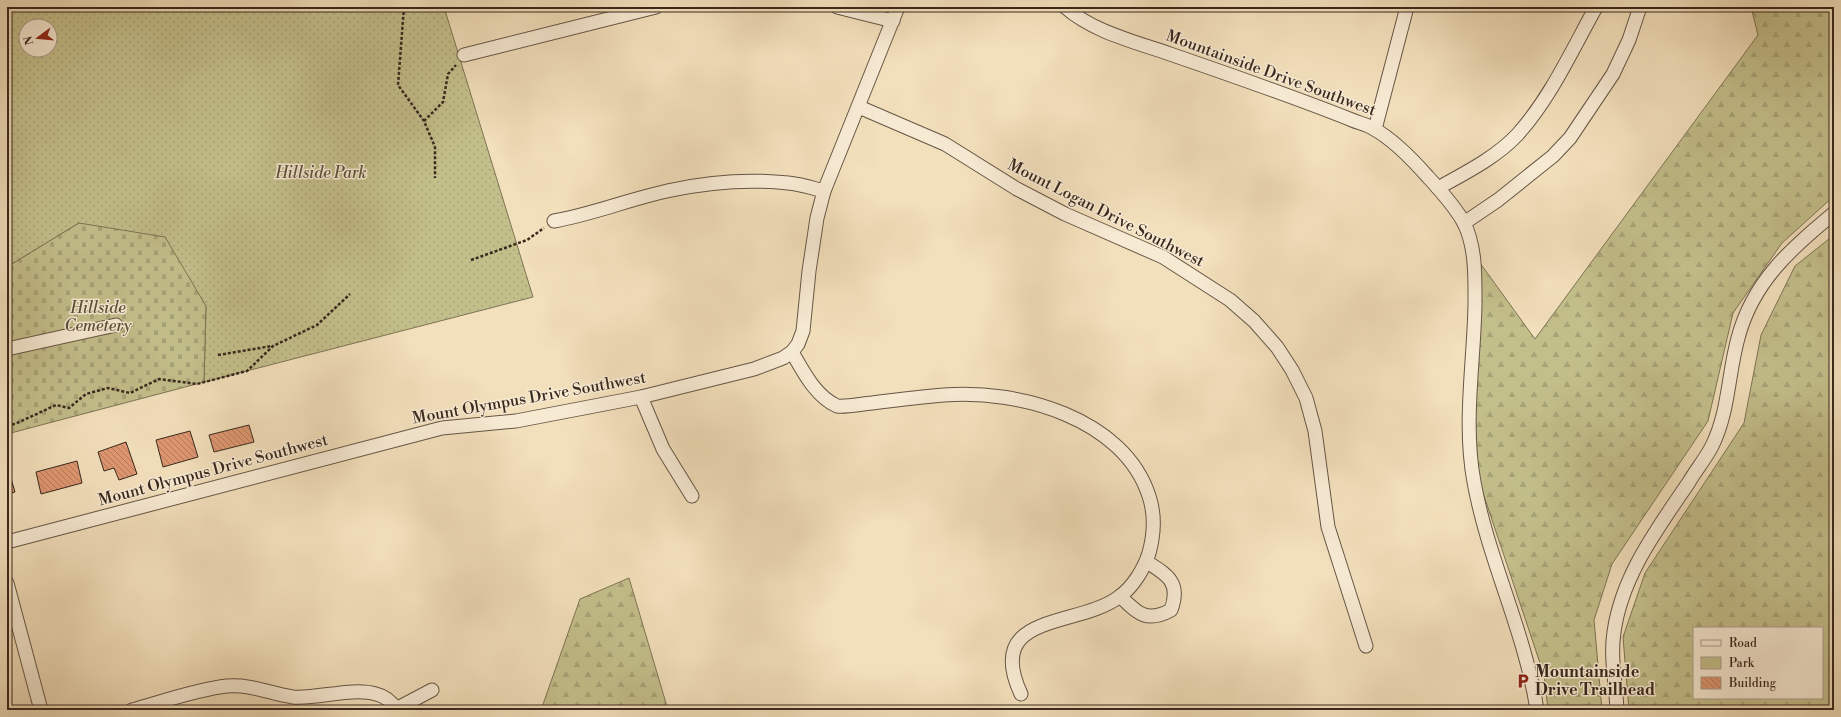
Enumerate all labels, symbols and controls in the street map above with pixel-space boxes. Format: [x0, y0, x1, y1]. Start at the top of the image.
north arrow [18, 18, 58, 58]
street label: Mountainside Drive Southwest [1163, 26, 1379, 120]
text: N [21, 34, 37, 47]
street label: Mount Logan Drive Southwest [1004, 155, 1208, 272]
park label: Hillside Park [274, 163, 367, 183]
park label: Hillside Cemetery [64, 298, 132, 336]
street label: Mount Olympus Drive Southwest [411, 368, 648, 428]
street label: Mount Olympus Drive Southwest [96, 430, 330, 510]
legend [1693, 627, 1823, 699]
text: Road [1729, 636, 1757, 651]
text: Park [1729, 656, 1755, 671]
place label: Mountainside Drive Trailhead [1535, 662, 1655, 700]
parking icon: Mountainside Drive Trailhead [1514, 672, 1532, 690]
text: Building [1728, 676, 1777, 691]

